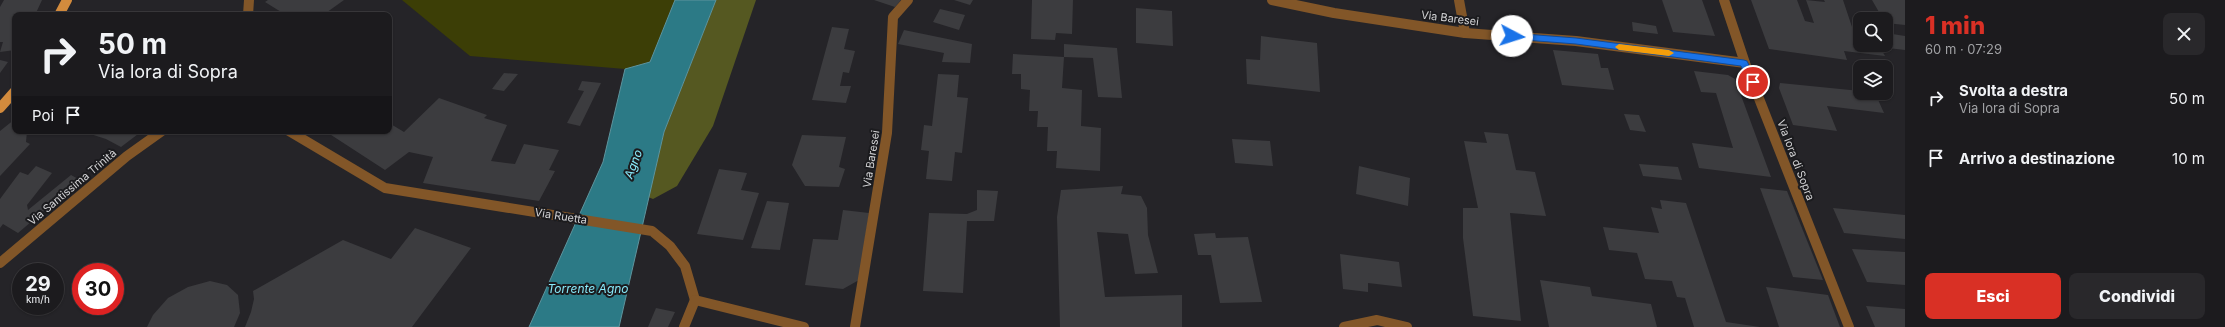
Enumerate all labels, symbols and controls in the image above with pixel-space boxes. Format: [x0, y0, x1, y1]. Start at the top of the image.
street label: Via Baresei [1420, 8, 1480, 28]
text: 1 min [1925, 11, 1985, 40]
map controls [1853, 12, 1893, 100]
button: search [1853, 12, 1893, 52]
button: close [2163, 13, 2205, 55]
position arrow [1491, 15, 1533, 57]
text: 50 m [98, 27, 167, 61]
icon: right [32, 28, 84, 80]
text: 60 m · 07:29 [1925, 41, 2002, 57]
button: layers [1853, 60, 1893, 100]
text: Via lora di Sopra [98, 61, 238, 82]
pin [1736, 65, 1770, 99]
icon: arrive [1742, 71, 1764, 93]
text: Svolta a destra [1959, 81, 2068, 100]
icon: right [1925, 87, 1947, 109]
text: 50 m [2169, 89, 2205, 108]
text: Via lora di Sopra [1959, 100, 2060, 116]
icon: arrive [62, 104, 84, 126]
text: Poi [32, 106, 54, 125]
street label: Via lora di Sopra [1774, 118, 1818, 202]
street label: Via Baresei [860, 129, 882, 189]
street label: Via Santissima Trinità [25, 146, 119, 228]
water label: Agno [620, 147, 645, 182]
icon: arrive [1925, 147, 1947, 169]
text: Arrivo a destinazione [1959, 149, 2115, 168]
text: 10 m [2172, 149, 2205, 168]
street label: Via Ruetta [534, 205, 588, 227]
speed limit sign: 30 [72, 263, 124, 315]
text: 29 [25, 272, 51, 296]
button: Esci [1925, 273, 2061, 319]
button: Condividi [2069, 273, 2205, 319]
water label: Torrente Agno [547, 281, 629, 296]
text: km/h [26, 293, 50, 305]

